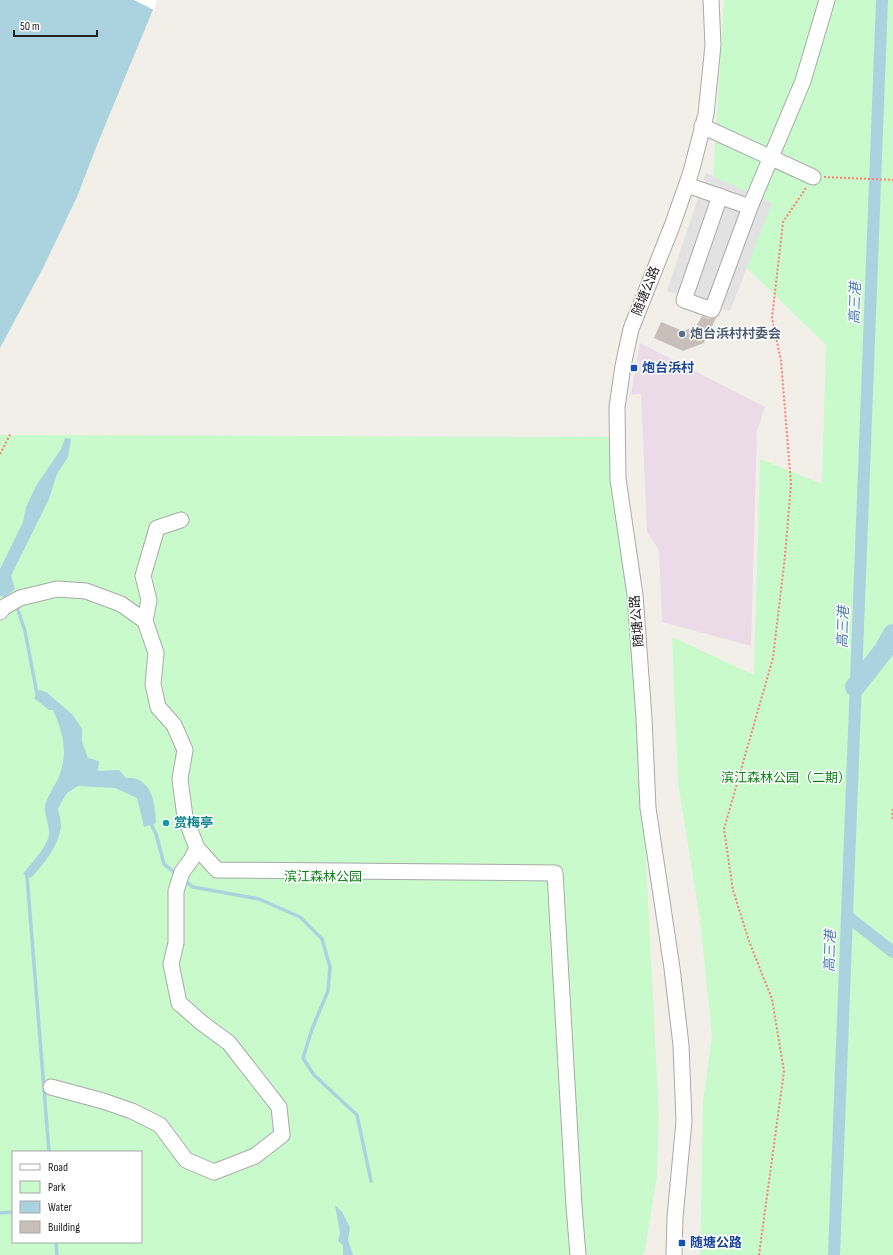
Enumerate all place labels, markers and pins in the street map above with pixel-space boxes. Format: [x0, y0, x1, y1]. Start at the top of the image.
place label: 炮台浜村村委会 [690, 326, 781, 342]
marker: 炮台浜村村委会 [677, 329, 687, 339]
place label: 炮台浜村 [642, 360, 694, 376]
marker: 炮台浜村 [629, 363, 639, 373]
place label: 赏梅亭 [174, 815, 213, 831]
marker: 赏梅亭 [161, 818, 171, 828]
place label: 随塘公路 [690, 1235, 742, 1251]
marker: 随塘公路 [677, 1238, 687, 1248]

